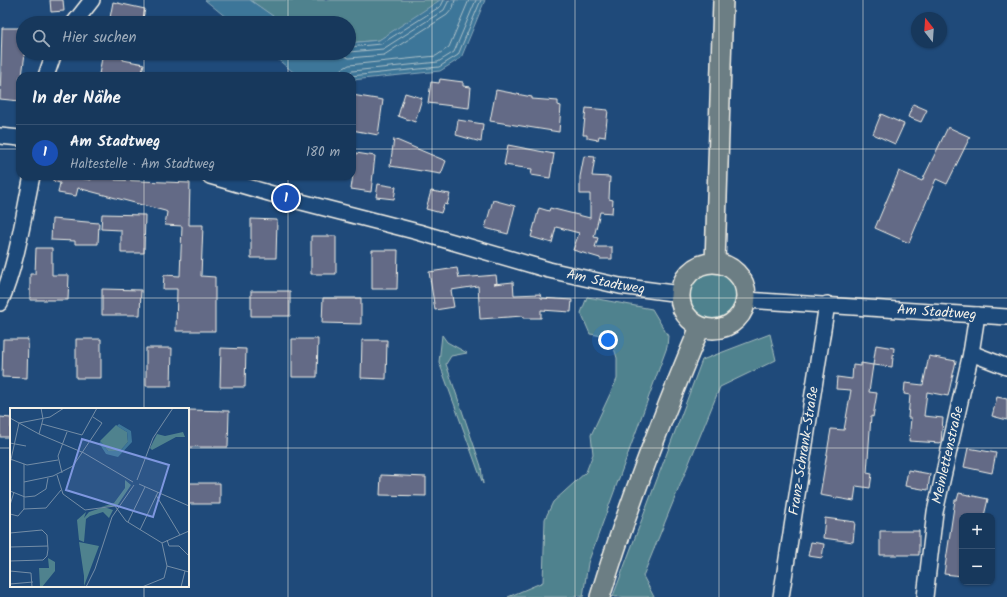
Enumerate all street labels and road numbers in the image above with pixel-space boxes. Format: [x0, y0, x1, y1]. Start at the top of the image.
street label: Am Stadtweg [565, 263, 646, 300]
street label: Am Stadtweg [896, 299, 977, 326]
street label: Franz-Schrank-Straße [783, 384, 825, 517]
street label: Meinlettenstraße [926, 403, 970, 506]

